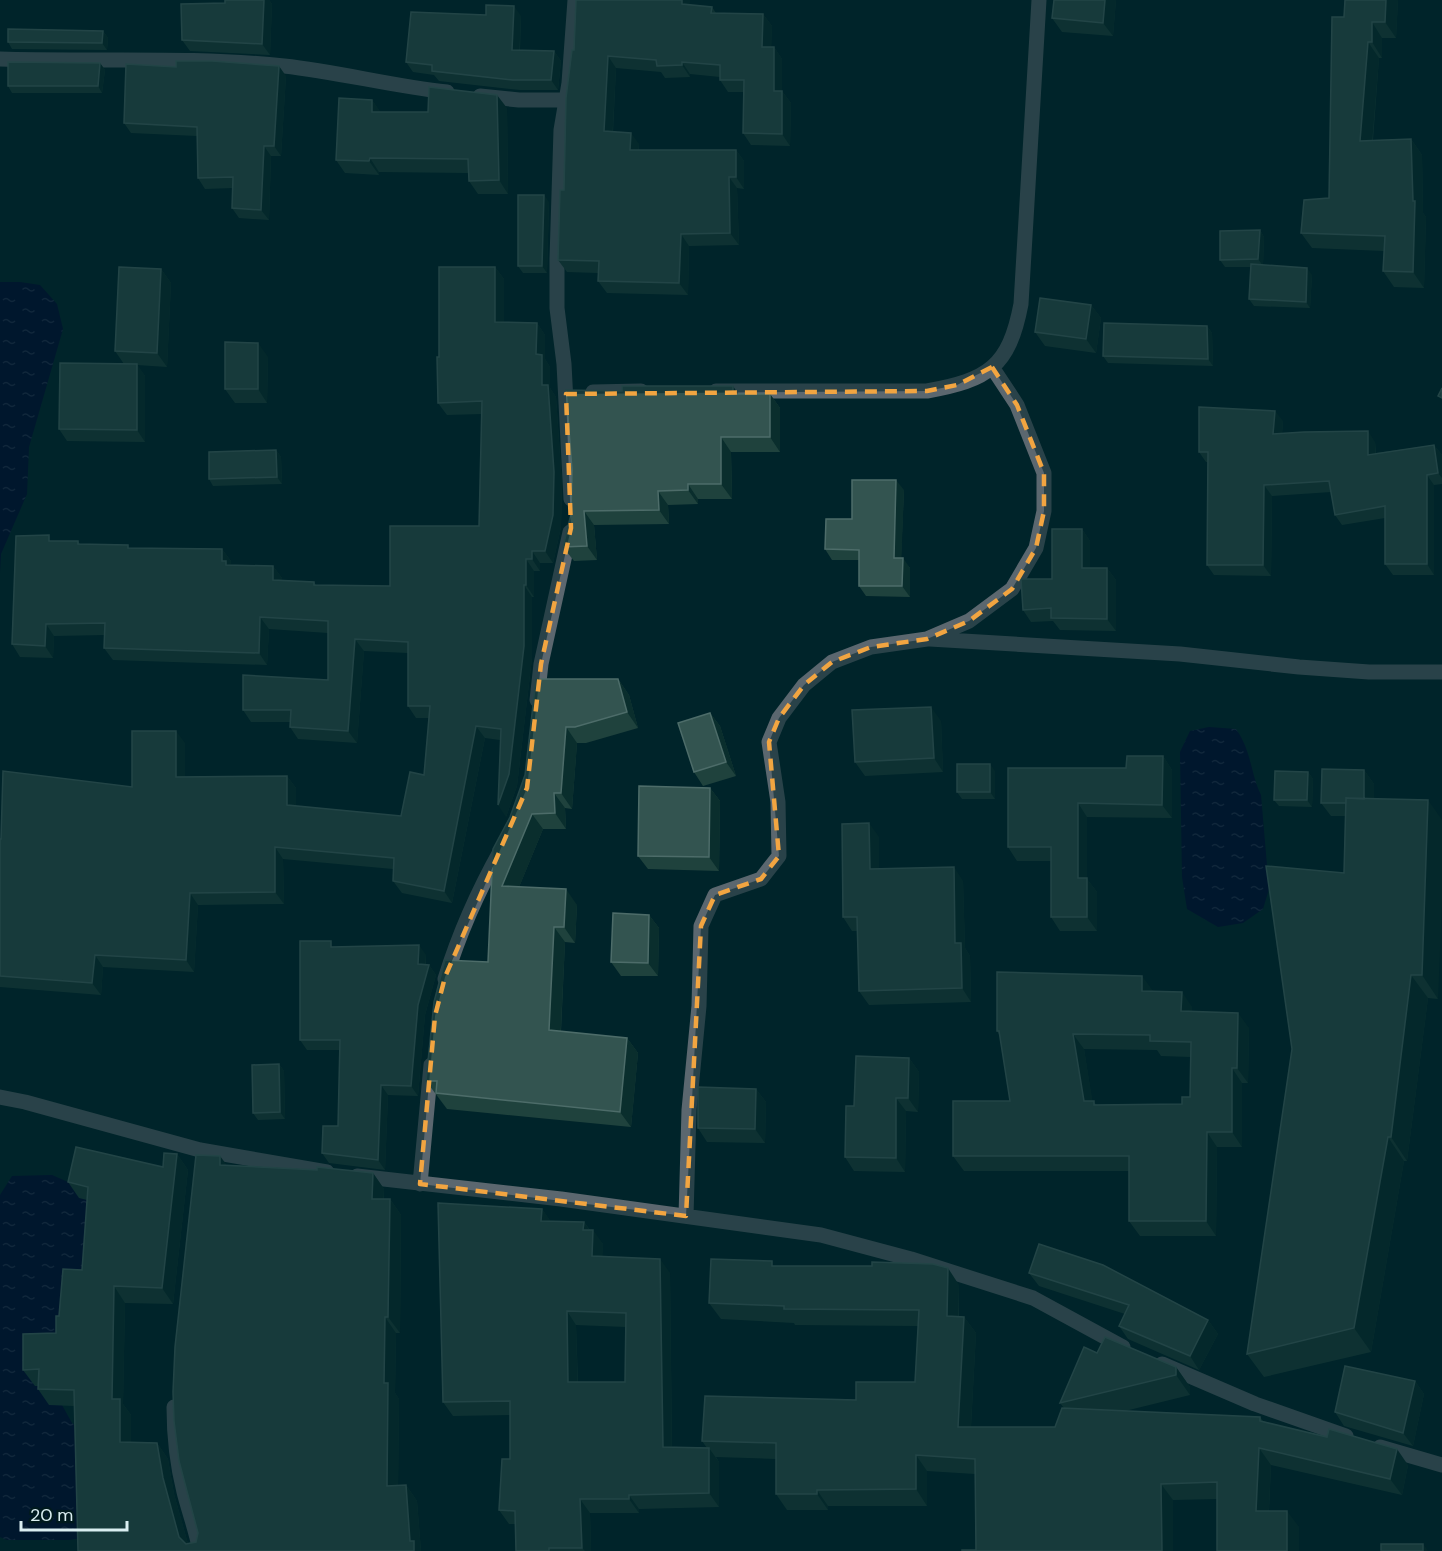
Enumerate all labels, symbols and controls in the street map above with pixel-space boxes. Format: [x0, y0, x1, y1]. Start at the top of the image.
scale bar [21, 1494, 128, 1532]
text: 20 m [30, 1503, 73, 1527]

